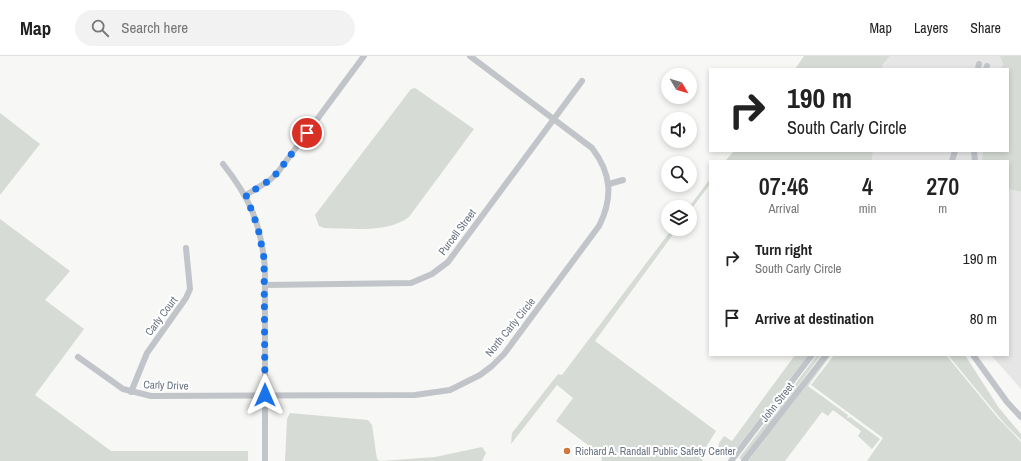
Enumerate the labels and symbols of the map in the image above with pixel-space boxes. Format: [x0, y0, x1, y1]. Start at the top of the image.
north arrow [661, 68, 697, 104]
pin [290, 116, 324, 150]
street label: Purcell Street [435, 206, 479, 258]
street label: Carly Court [142, 293, 181, 338]
street label: North Carly Circle [482, 295, 538, 359]
position arrow [244, 374, 286, 416]
street label: Carly Drive [143, 377, 189, 393]
street label: John Street [757, 379, 797, 424]
place label: Richard A. Randall Public Safety Center [575, 444, 735, 458]
marker: Richard A. Randall Public Safety Center [562, 446, 572, 456]

